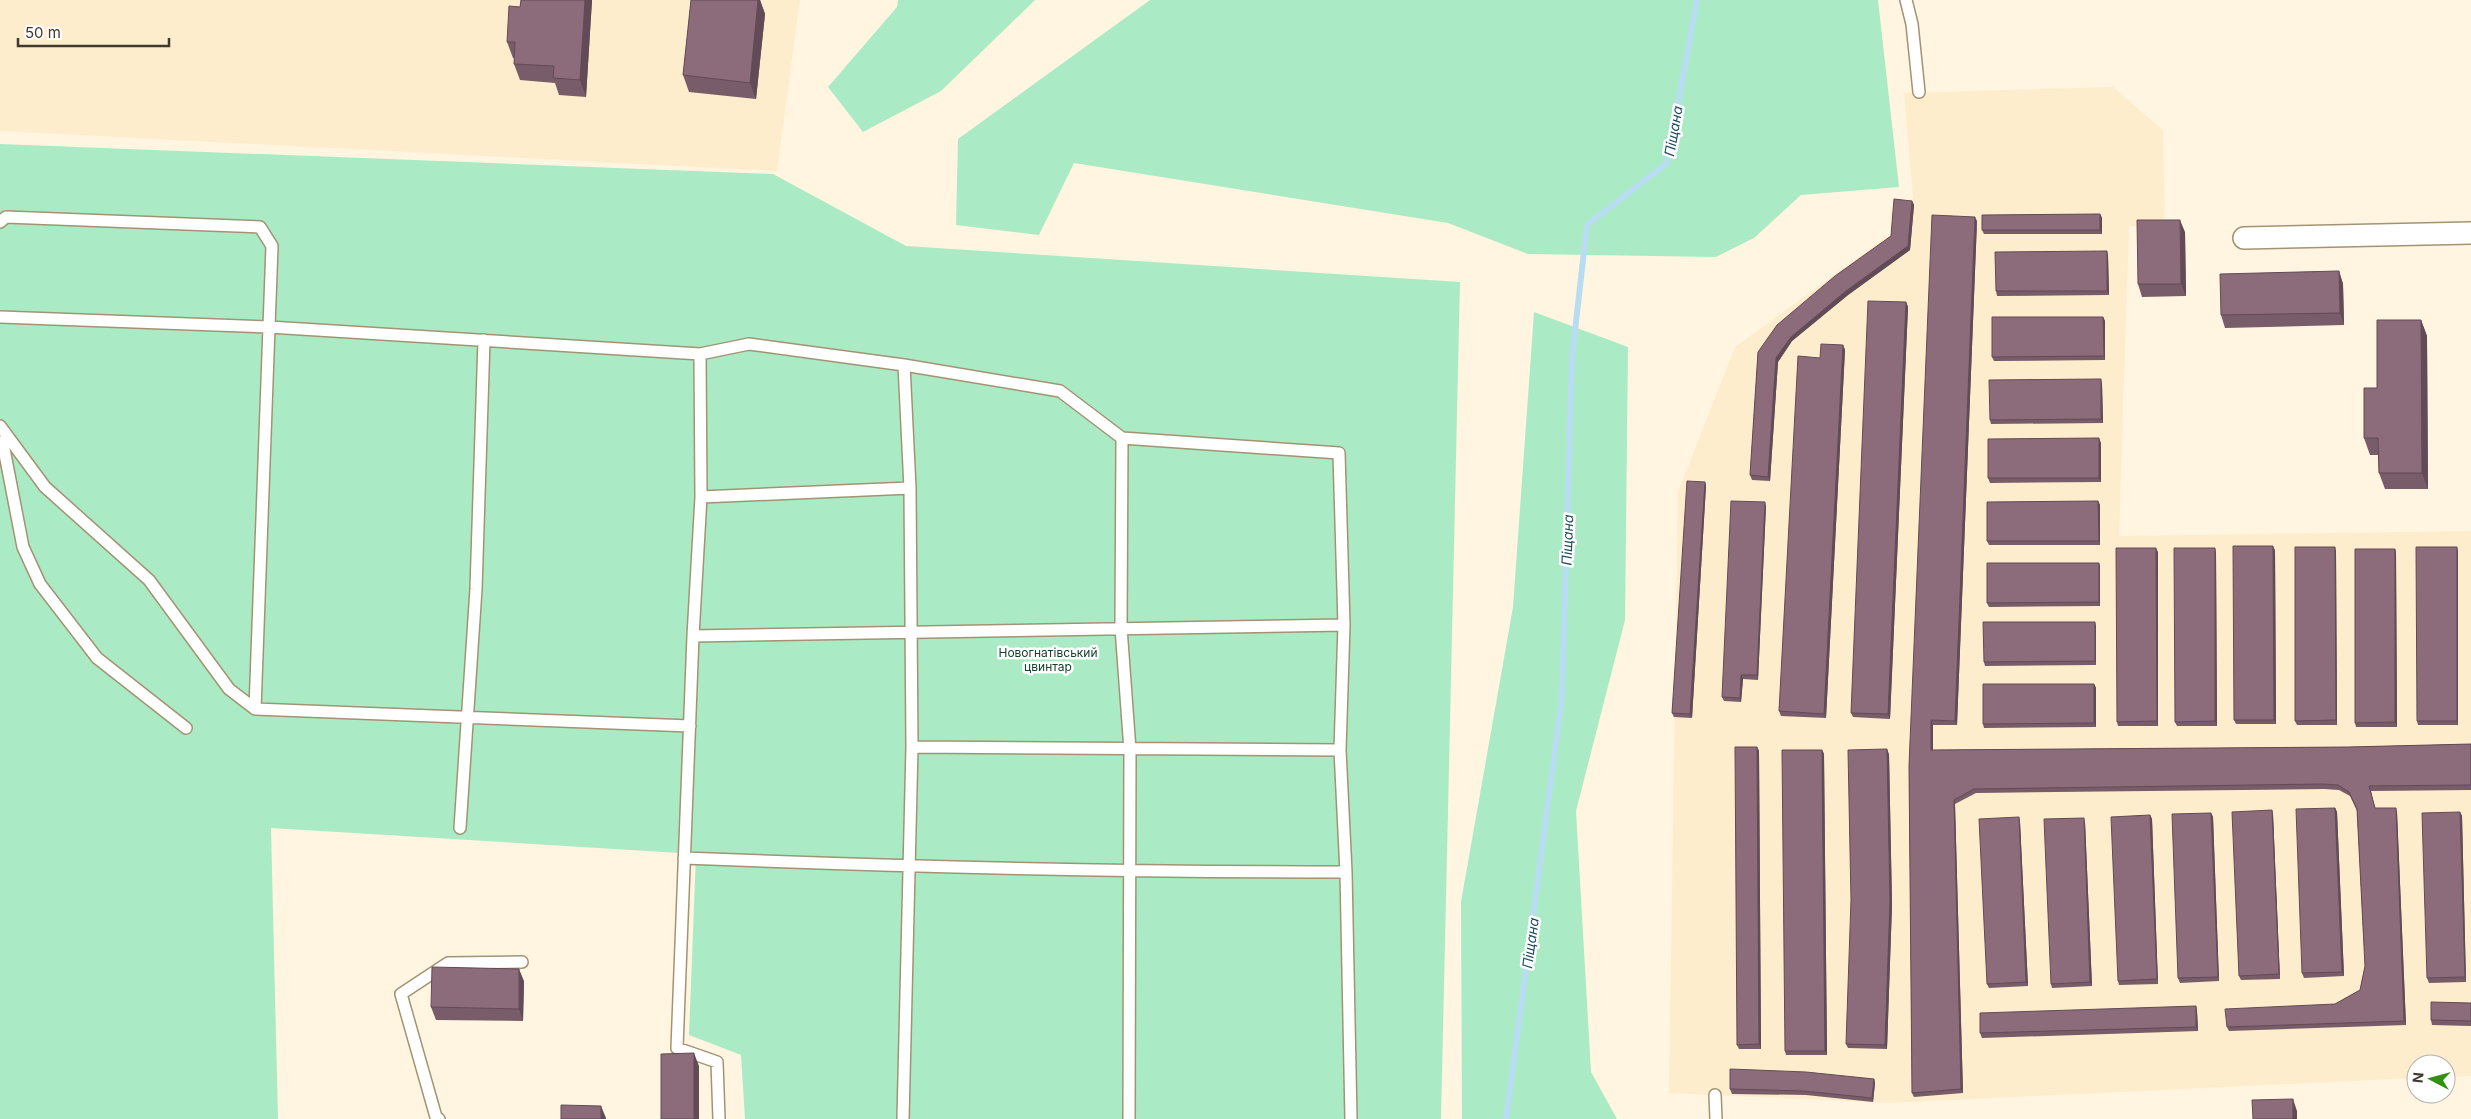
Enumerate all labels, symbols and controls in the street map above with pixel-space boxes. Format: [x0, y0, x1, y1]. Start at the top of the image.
scale bar [18, 15, 169, 47]
text: 50 m [25, 23, 61, 42]
water label: Піщана [1660, 104, 1686, 158]
water label: Піщана [1558, 514, 1576, 566]
park label: Новогнатівський цвинтар [998, 645, 1098, 674]
water label: Піщана [1518, 916, 1542, 969]
north arrow [2406, 1054, 2456, 1104]
text: N [2409, 1071, 2427, 1084]

